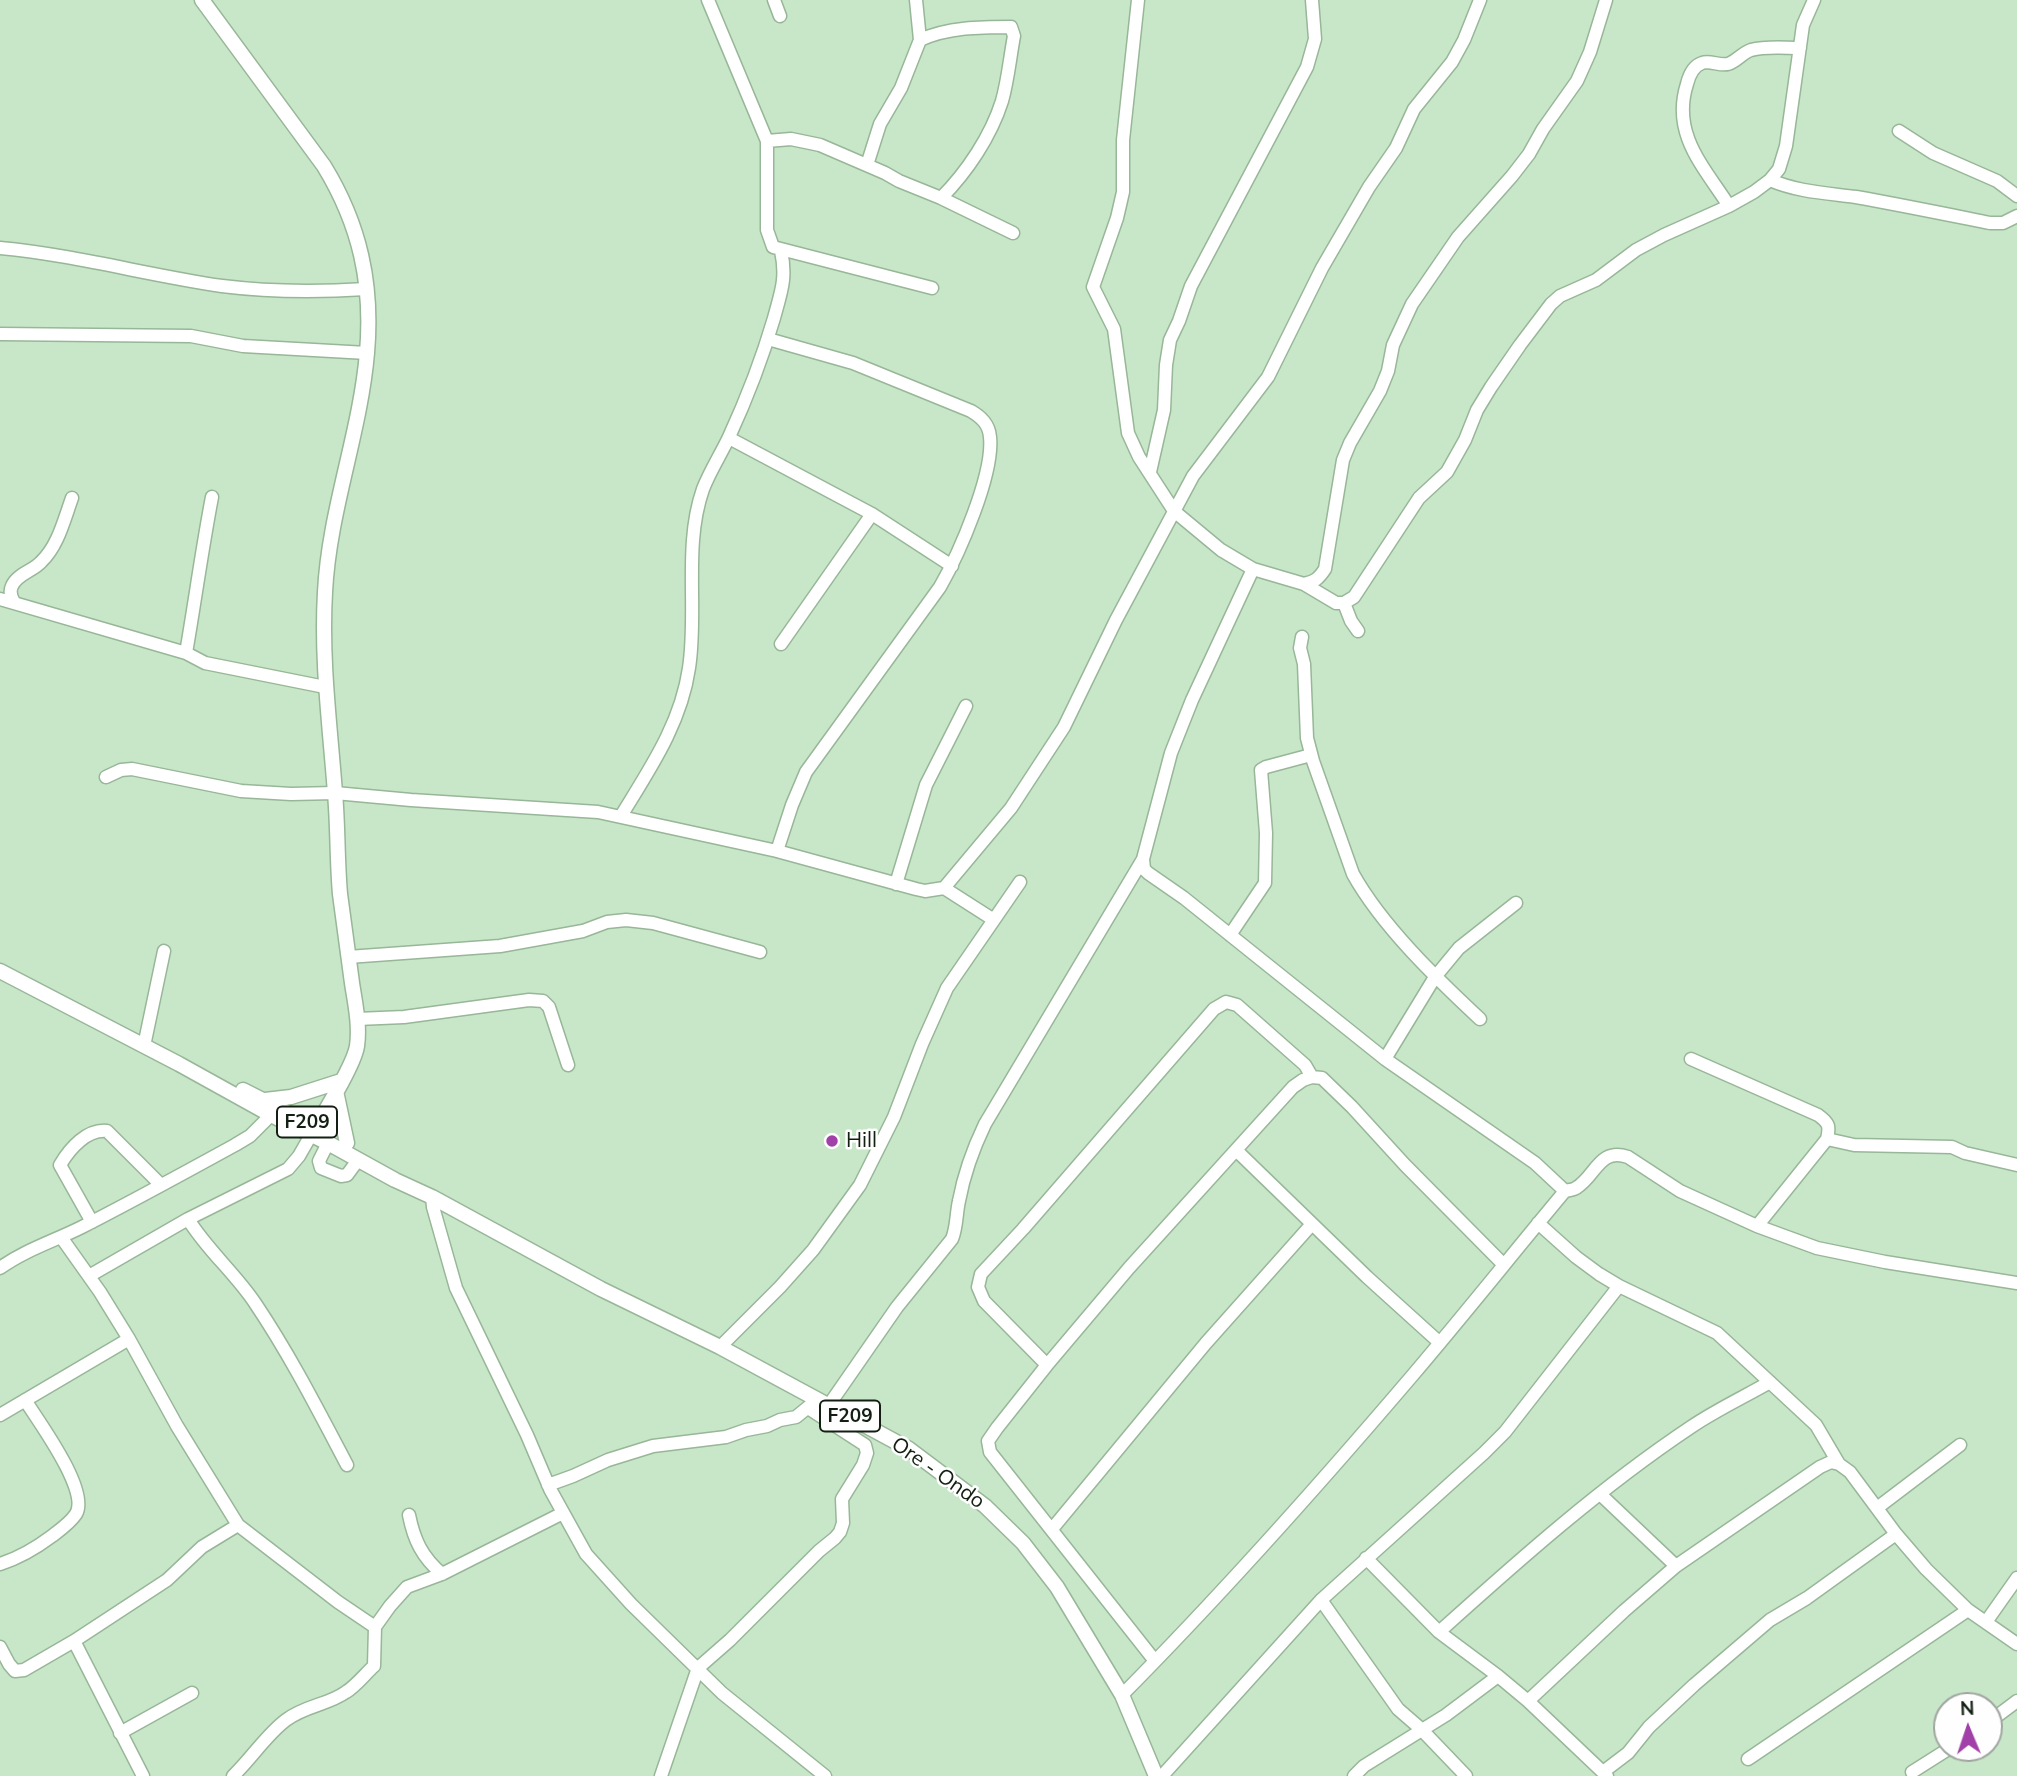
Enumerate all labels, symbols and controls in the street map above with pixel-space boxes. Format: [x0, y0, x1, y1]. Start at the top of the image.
road number: F209 [277, 1106, 337, 1138]
place label: Hill [846, 1128, 877, 1154]
marker: Hill [824, 1133, 840, 1149]
road number: F209 [820, 1400, 880, 1432]
street label: Ore - Ondo [886, 1432, 990, 1514]
north arrow [1933, 1692, 2003, 1762]
text: N [1960, 1696, 1975, 1720]

